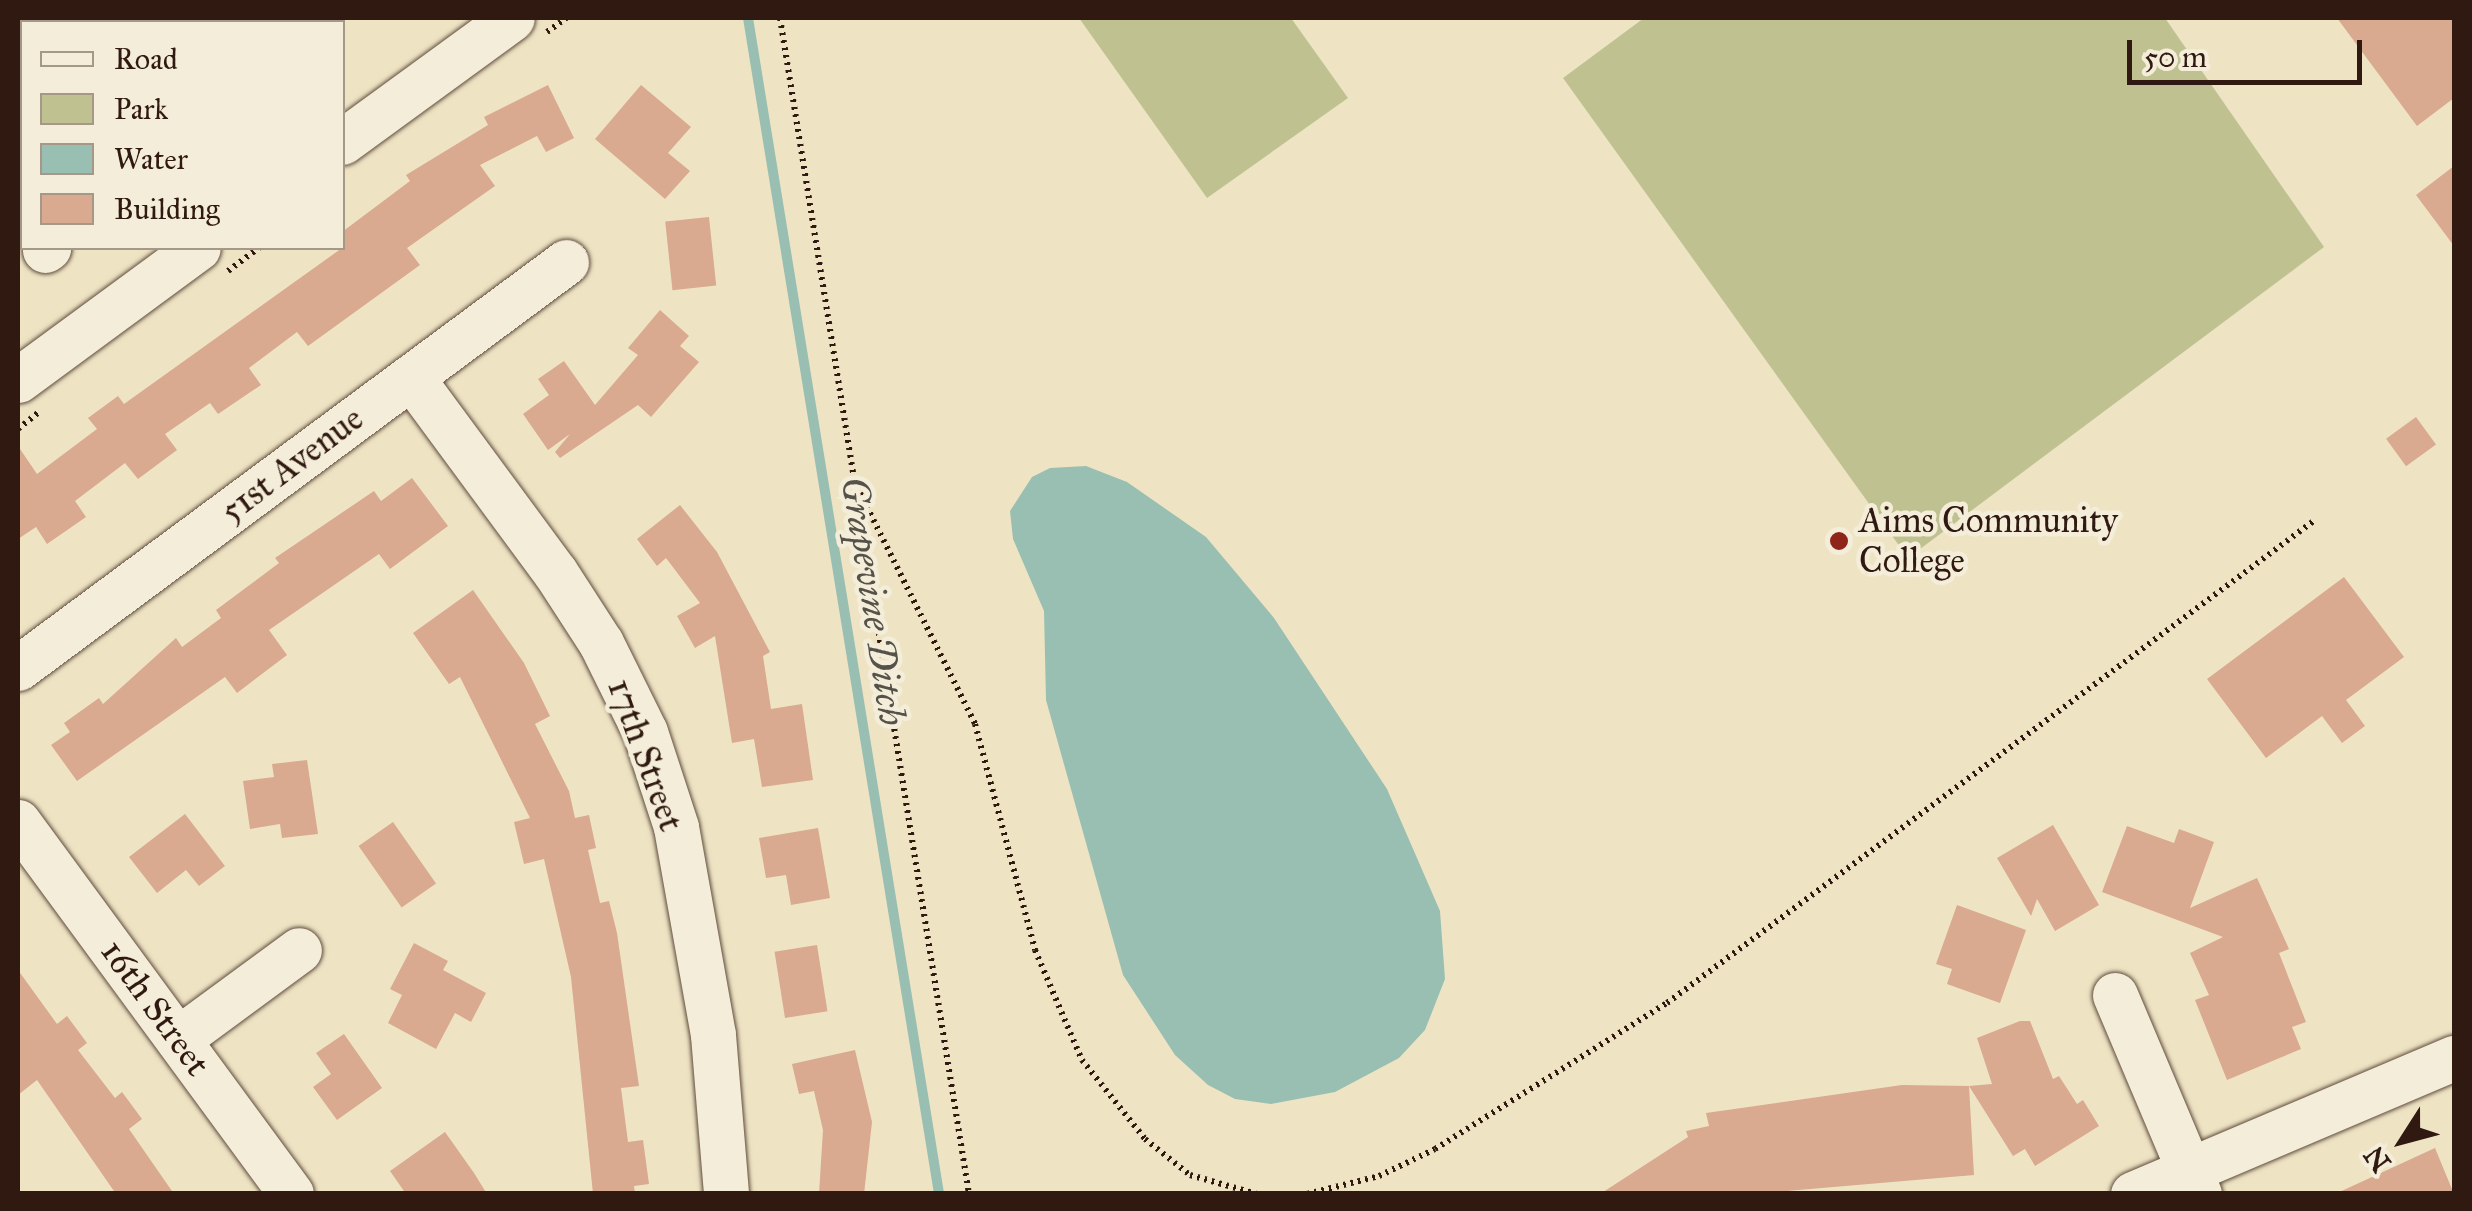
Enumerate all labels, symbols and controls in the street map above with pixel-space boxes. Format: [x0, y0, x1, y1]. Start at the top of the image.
legend [20, 20, 345, 250]
scale bar [2132, 20, 2367, 82]
text: 50 m [2144, 39, 2207, 75]
text: Road [114, 41, 178, 77]
text: Park [114, 91, 168, 127]
text: Water [114, 141, 188, 177]
text: Building [114, 191, 220, 227]
street label: 51st Avenue [212, 398, 372, 532]
water label: Grapevine Ditch [831, 473, 915, 729]
place label: Aims Community College [1859, 500, 2118, 582]
marker: Aims Community College [1828, 530, 1850, 552]
street label: 17th Street [598, 673, 692, 837]
street label: 16th Street [92, 932, 218, 1084]
north arrow [2352, 1091, 2452, 1191]
text: N [2356, 1139, 2398, 1179]

